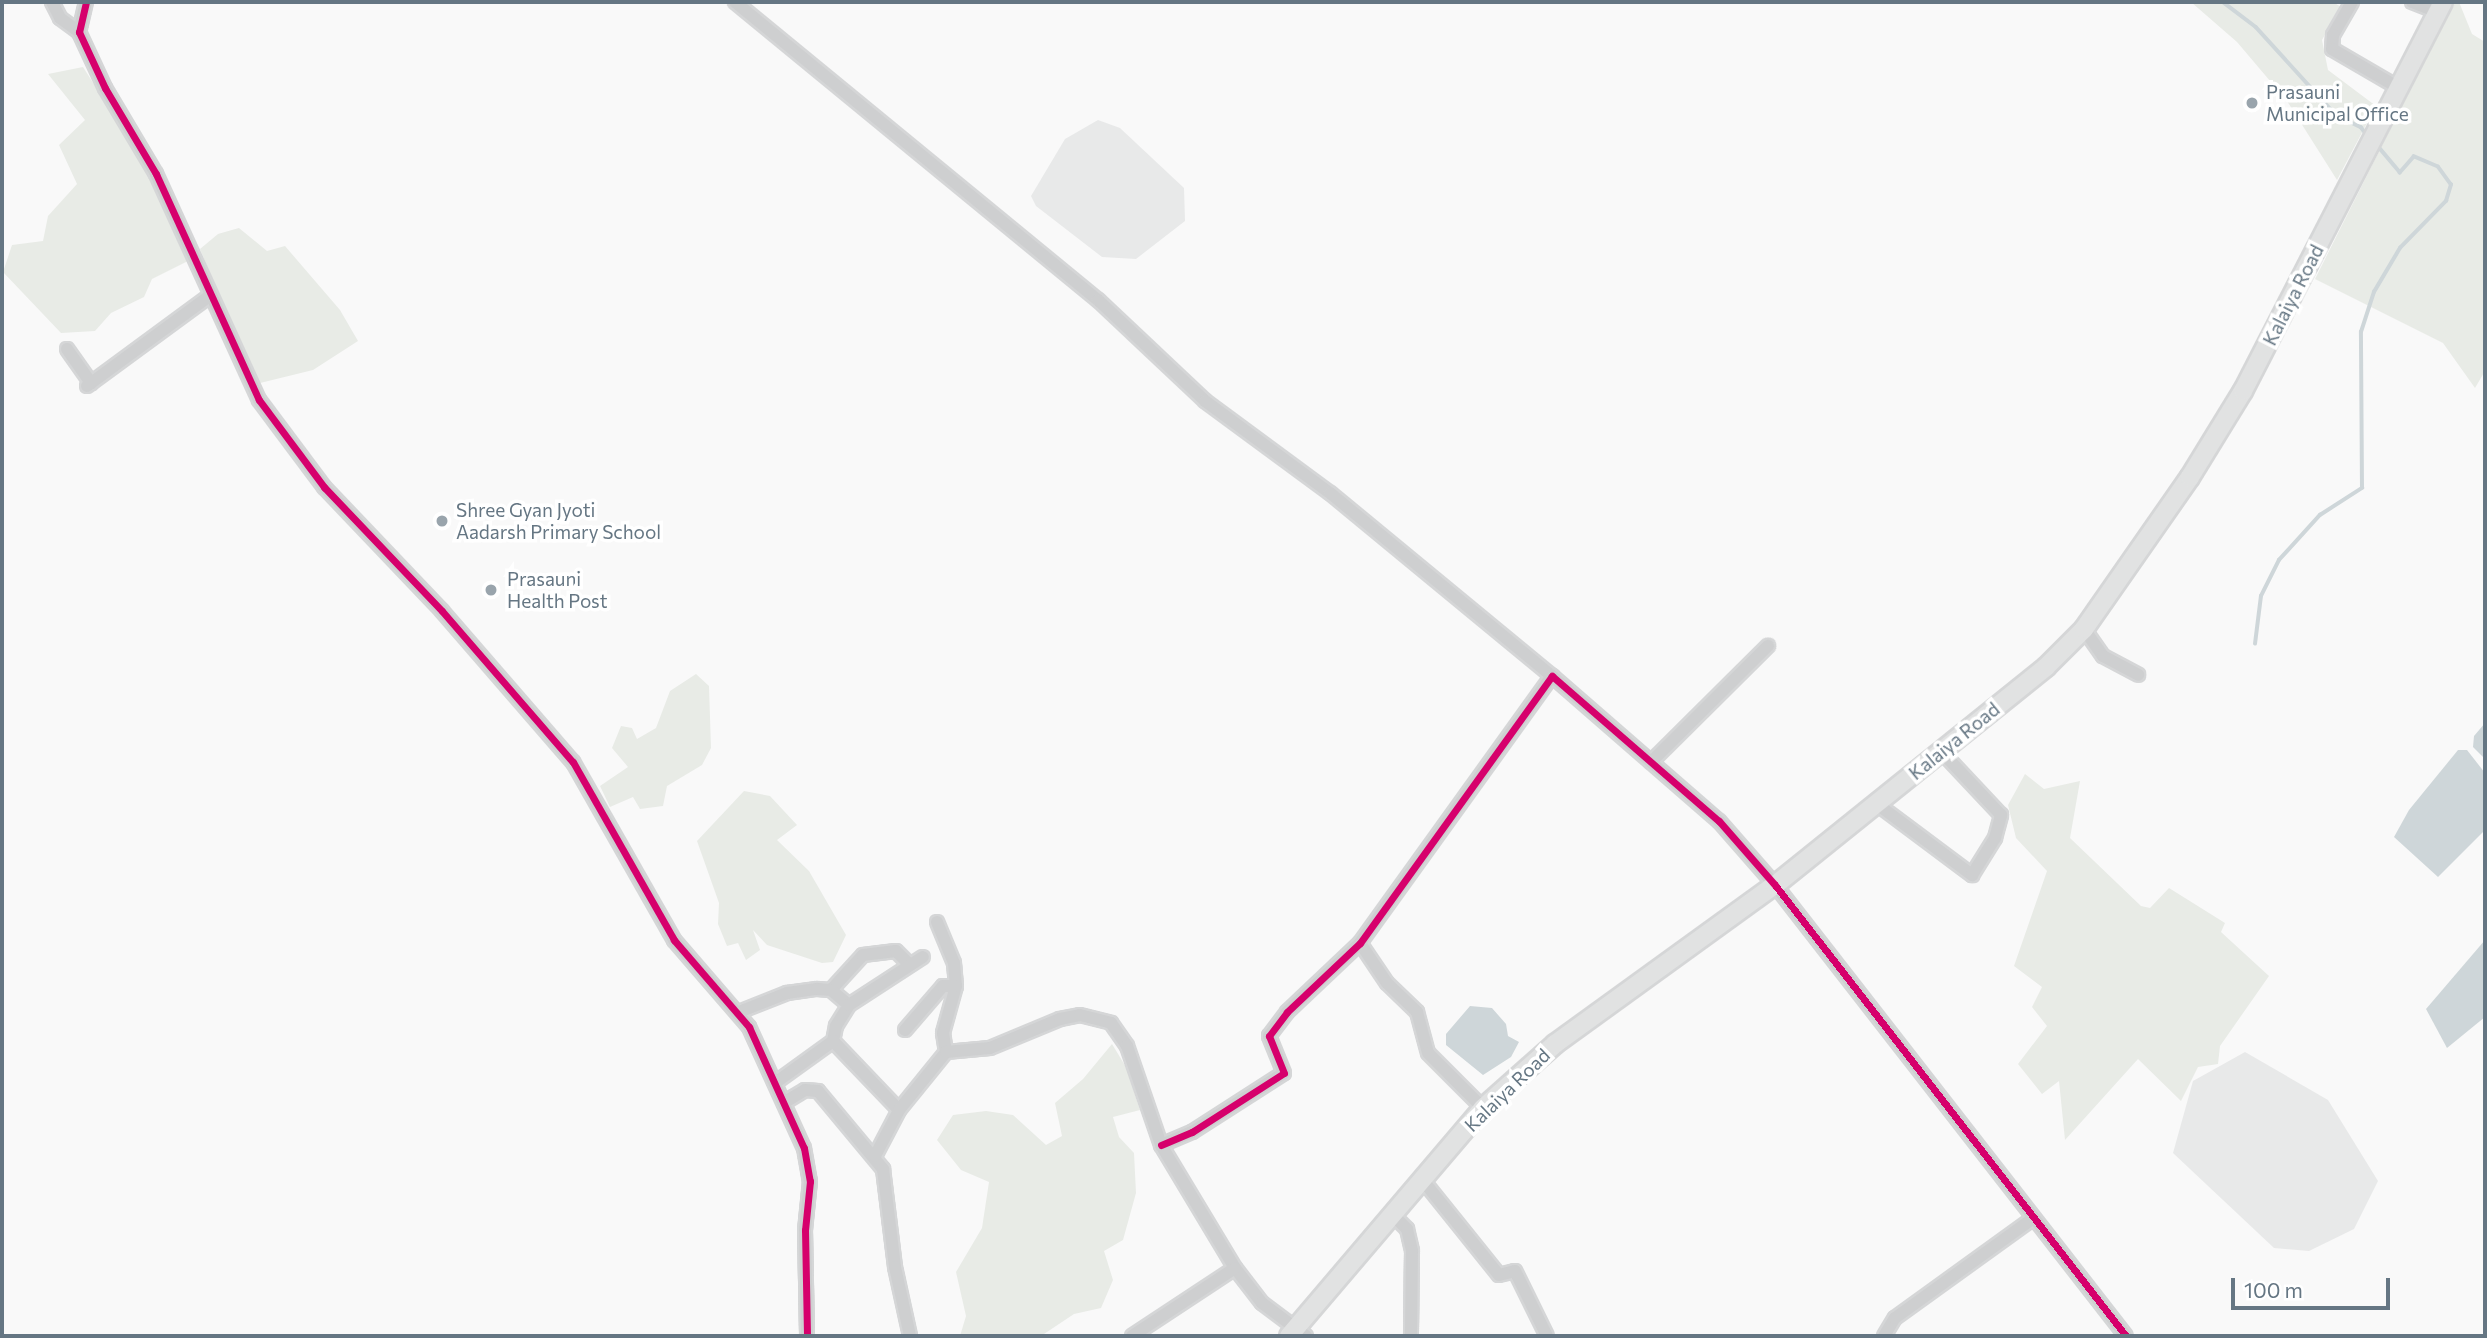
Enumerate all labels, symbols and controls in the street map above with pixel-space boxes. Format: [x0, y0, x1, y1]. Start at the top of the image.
place label: Prasauni Municipal Office [2266, 81, 2409, 125]
marker: Prasauni Municipal Office [2244, 95, 2260, 111]
street label: Kalaiya Road [2258, 241, 2328, 349]
place label: Shree Gyan Jyoti Aadarsh Primary School [456, 499, 661, 543]
marker: Shree Gyan Jyoti Aadarsh Primary School [434, 513, 450, 529]
place label: Prasauni Health Post [507, 568, 607, 612]
marker: Prasauni Health Post [481, 580, 501, 600]
street label: Kalaiya Road [1904, 698, 2004, 784]
street label: Kalaiya Road [1460, 1044, 1554, 1136]
scale bar [2235, 1264, 2394, 1308]
text: 100 m [2244, 1277, 2303, 1302]

